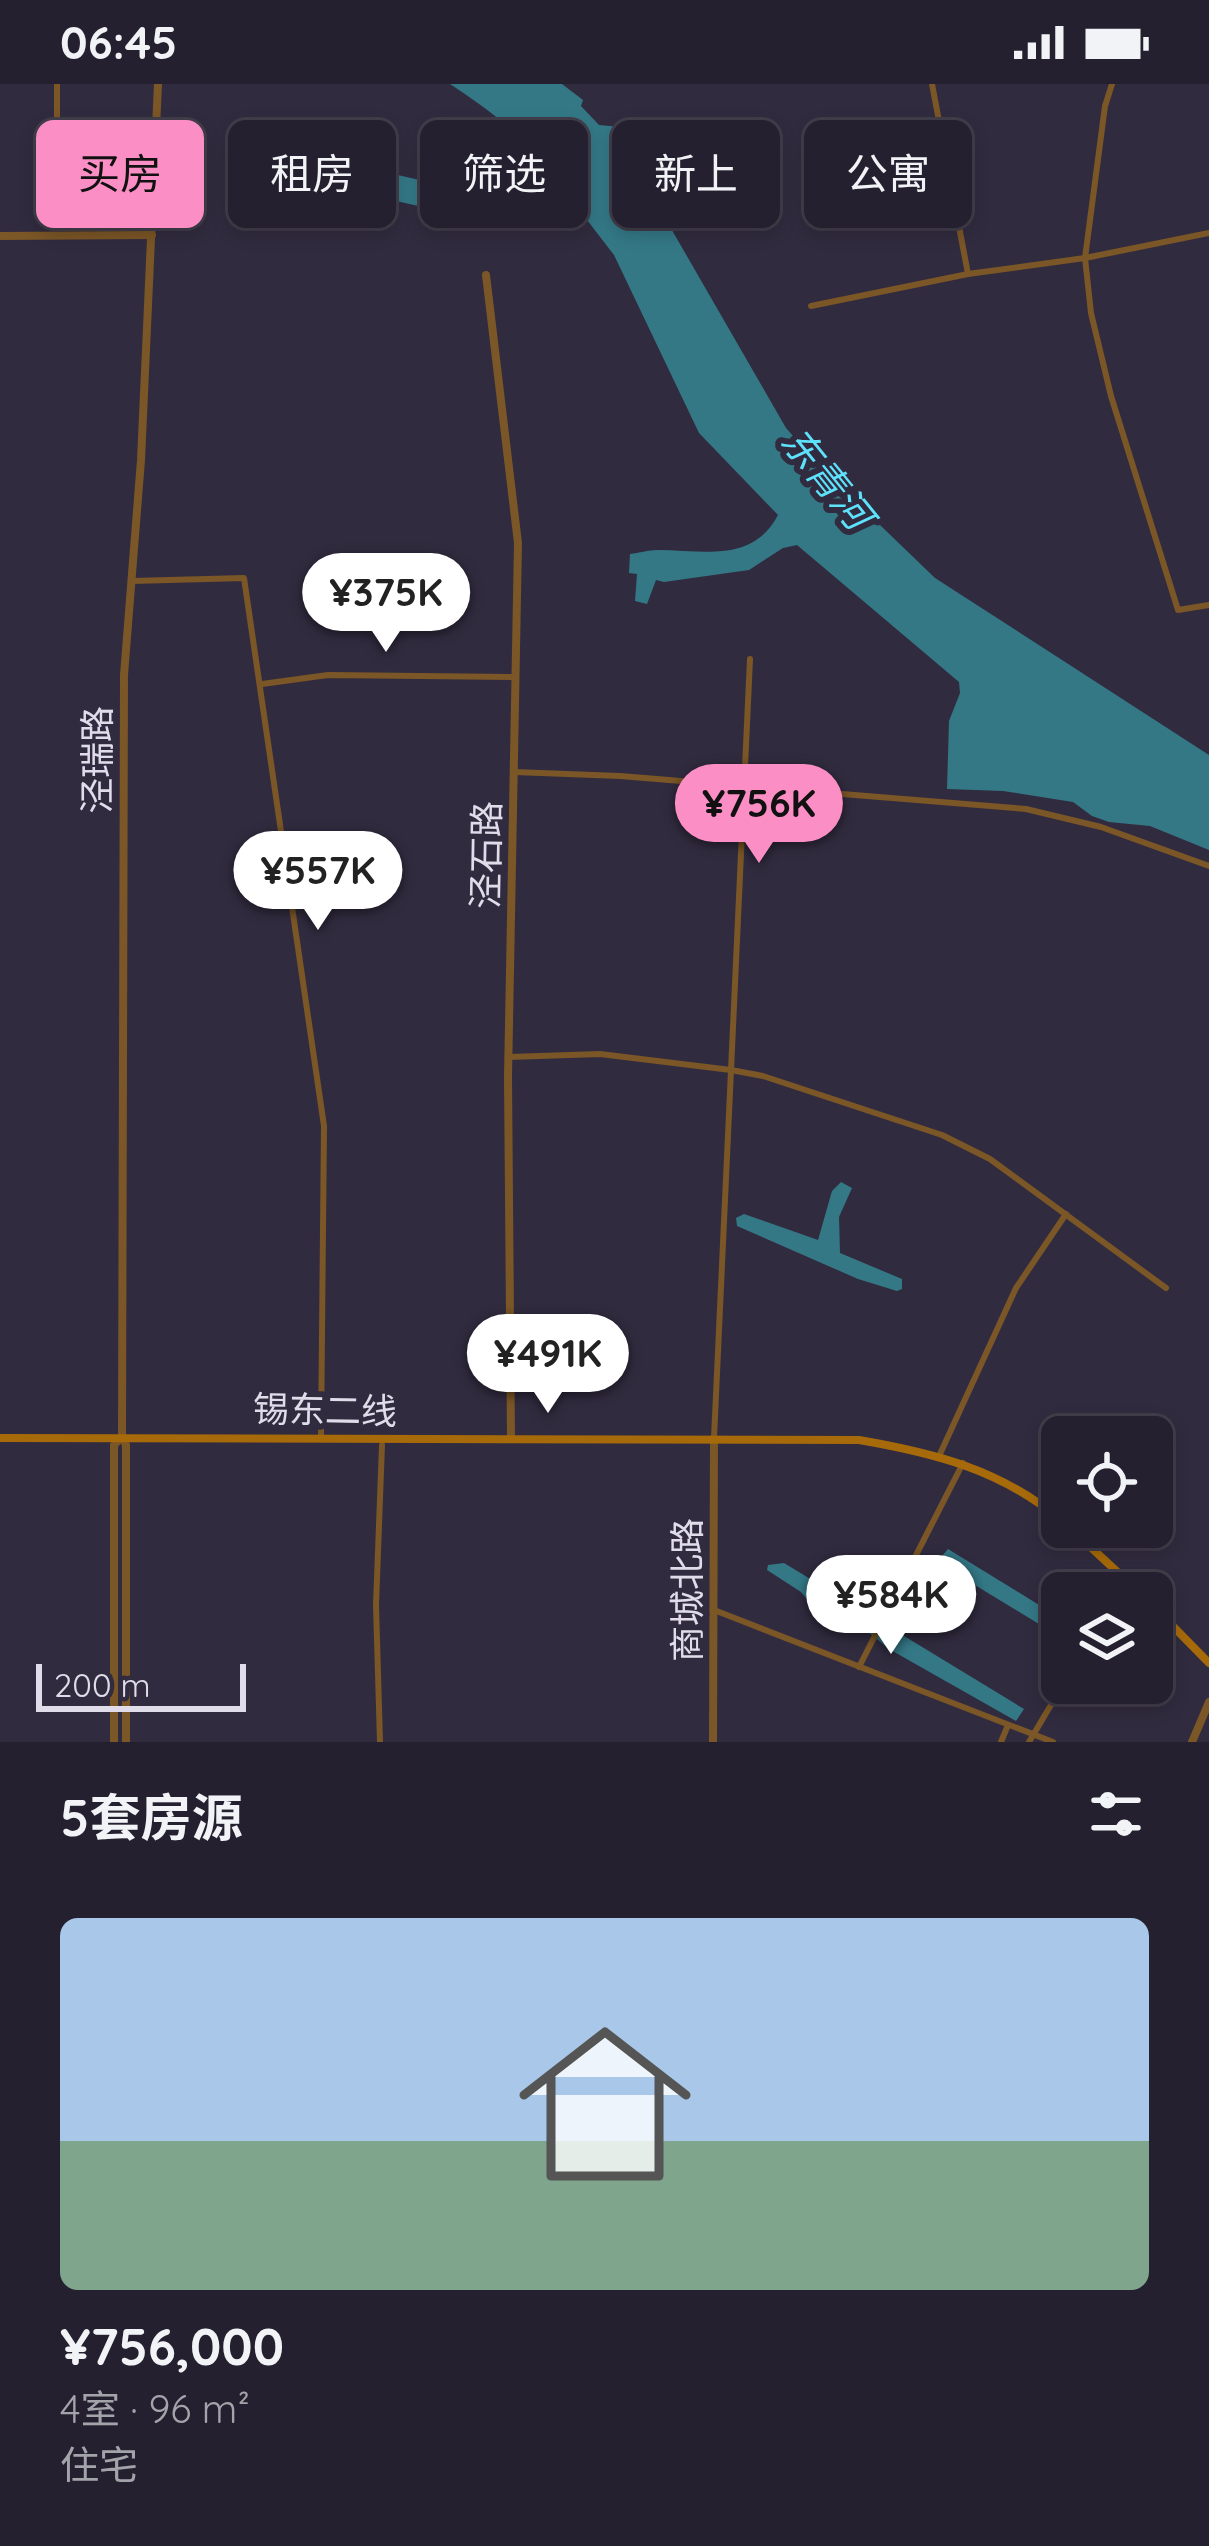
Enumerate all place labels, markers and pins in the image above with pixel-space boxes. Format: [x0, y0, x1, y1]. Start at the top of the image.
pin: ¥375K [302, 553, 470, 655]
pin: ¥756K [675, 764, 843, 866]
pin: ¥557K [234, 831, 402, 933]
pin: ¥491K [464, 1314, 632, 1416]
pin: ¥584K [807, 1555, 975, 1657]

